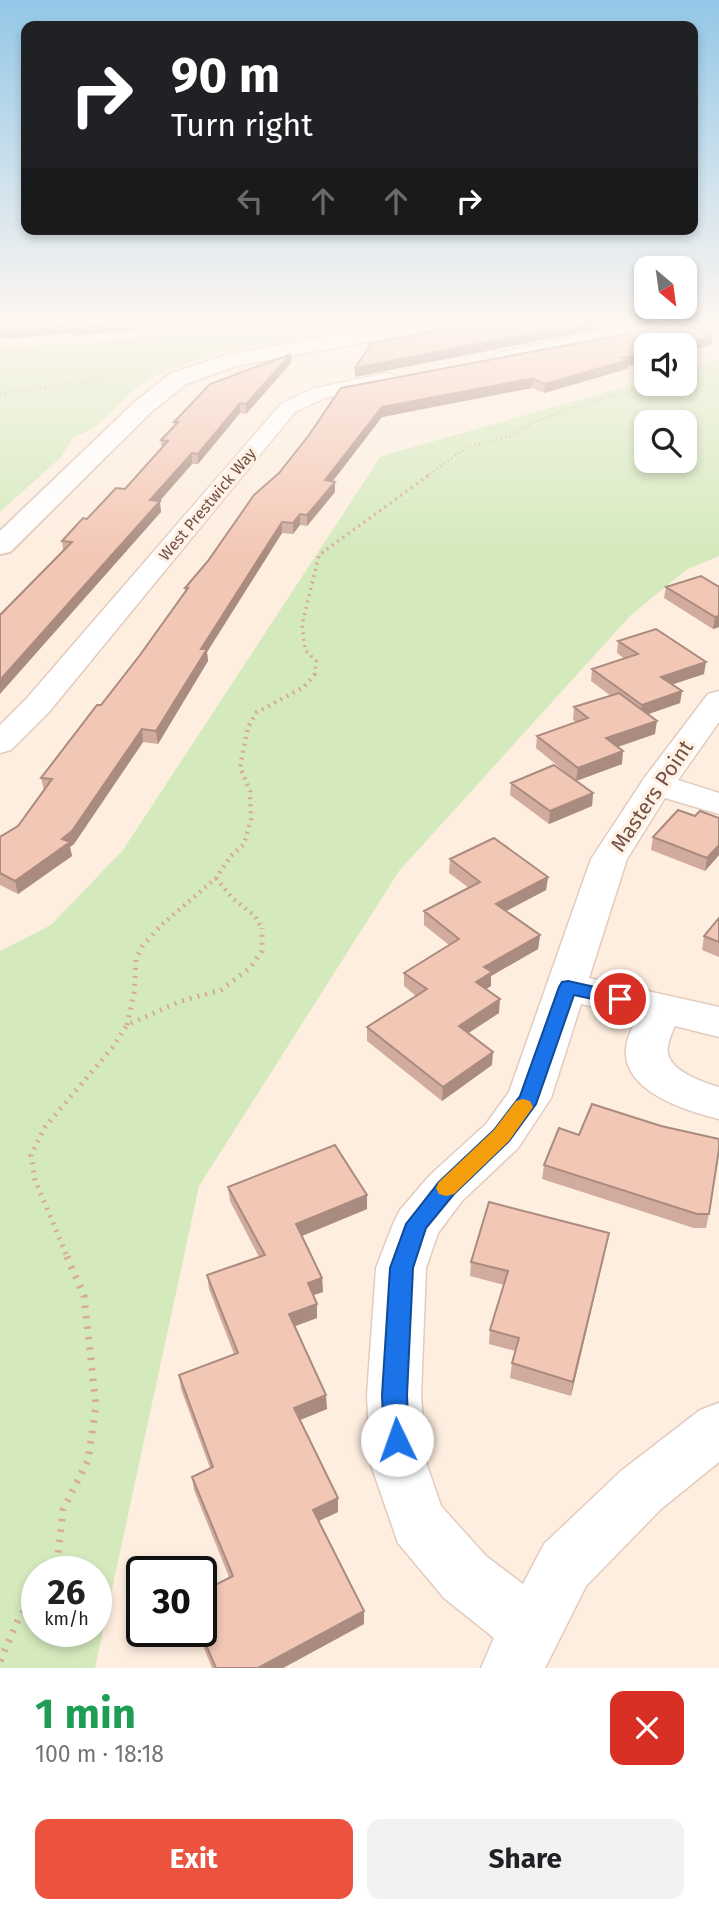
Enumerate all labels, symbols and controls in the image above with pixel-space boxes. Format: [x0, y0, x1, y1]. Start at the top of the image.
text: 90 m [171, 46, 280, 105]
icon: right [56, 49, 147, 140]
text: Turn right [171, 106, 313, 144]
icon: left [231, 182, 269, 220]
icon: ahead [304, 182, 342, 220]
icon: ahead [377, 182, 415, 220]
icon: right [450, 182, 488, 220]
north arrow [634, 256, 696, 318]
map controls [634, 256, 697, 473]
button: sound [634, 333, 697, 396]
button: search [634, 410, 697, 473]
street label: West Prestwick Way [155, 444, 260, 564]
street label: Masters Point [605, 735, 699, 857]
pin [590, 969, 650, 1029]
icon: arrive [601, 980, 639, 1018]
position arrow [360, 1403, 434, 1477]
speed limit sign: 30 [126, 1556, 217, 1647]
text: 26 [48, 1571, 85, 1613]
text: km/h [44, 1608, 89, 1630]
text: 1 min [35, 1689, 136, 1739]
button: close [610, 1691, 684, 1765]
text: 100 m · 18:18 [35, 1740, 164, 1768]
button: Exit [35, 1819, 353, 1899]
button: Share [367, 1819, 684, 1899]

